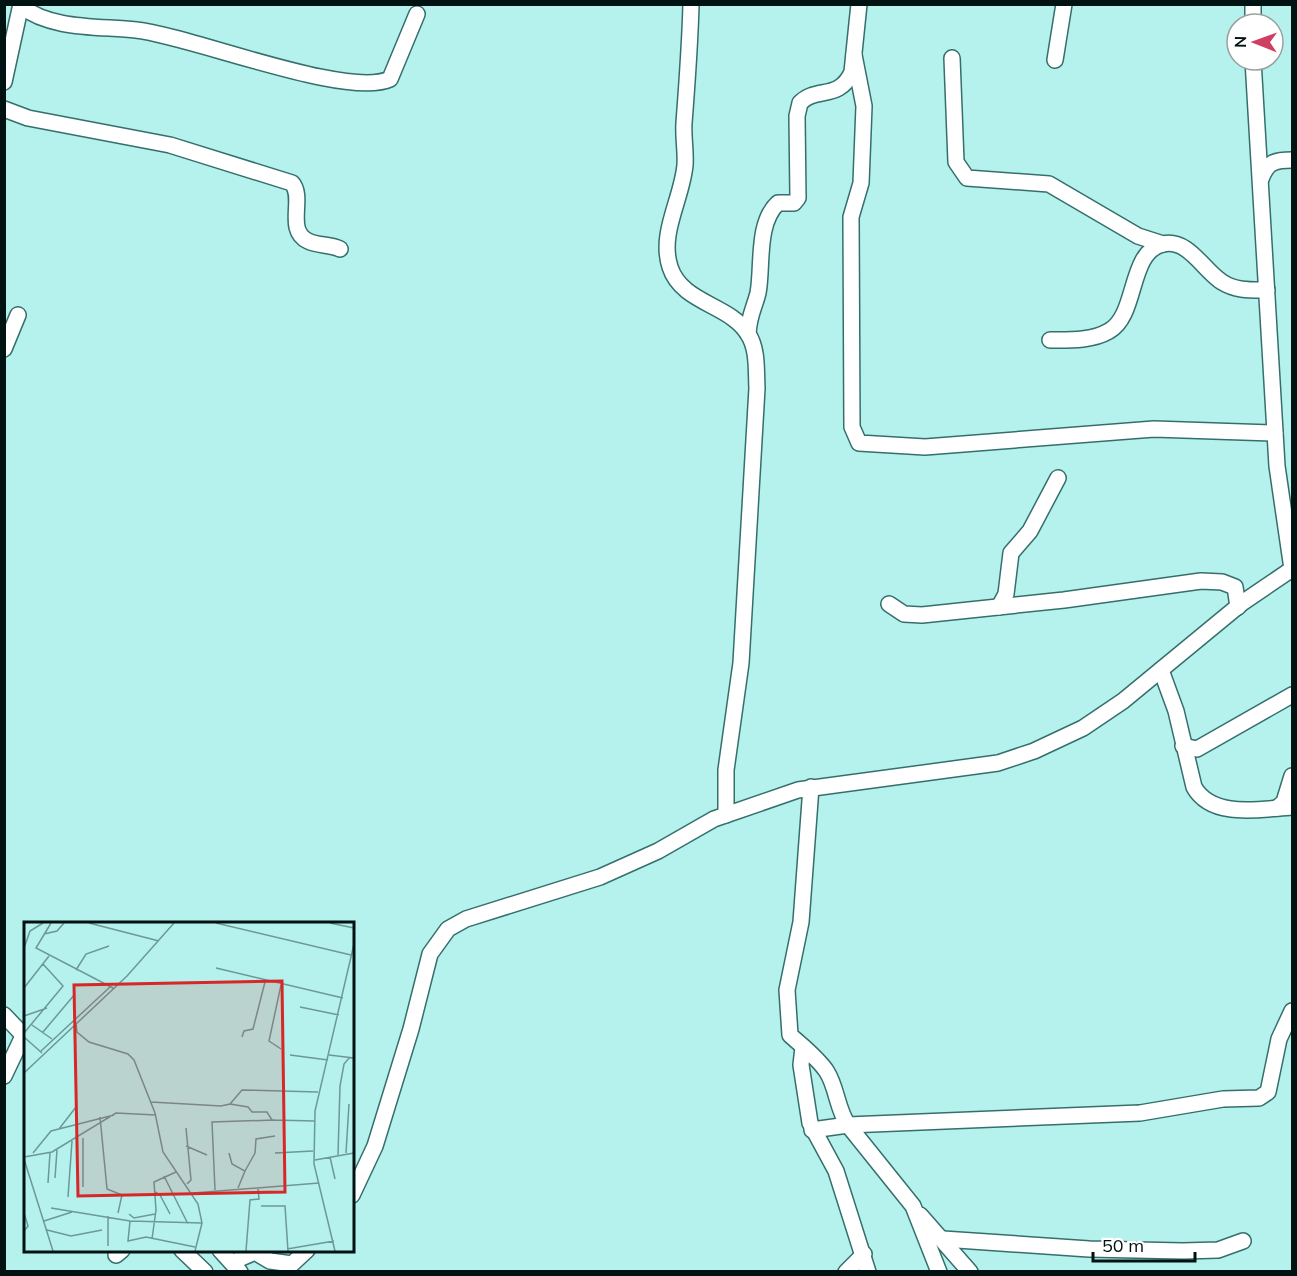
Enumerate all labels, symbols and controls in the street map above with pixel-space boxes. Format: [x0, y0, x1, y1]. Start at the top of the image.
north arrow [1225, 12, 1285, 72]
text: N [1230, 36, 1250, 48]
inset map [24, 922, 354, 1252]
scale bar [1093, 1225, 1195, 1263]
text: 50 m [1102, 1234, 1144, 1257]

